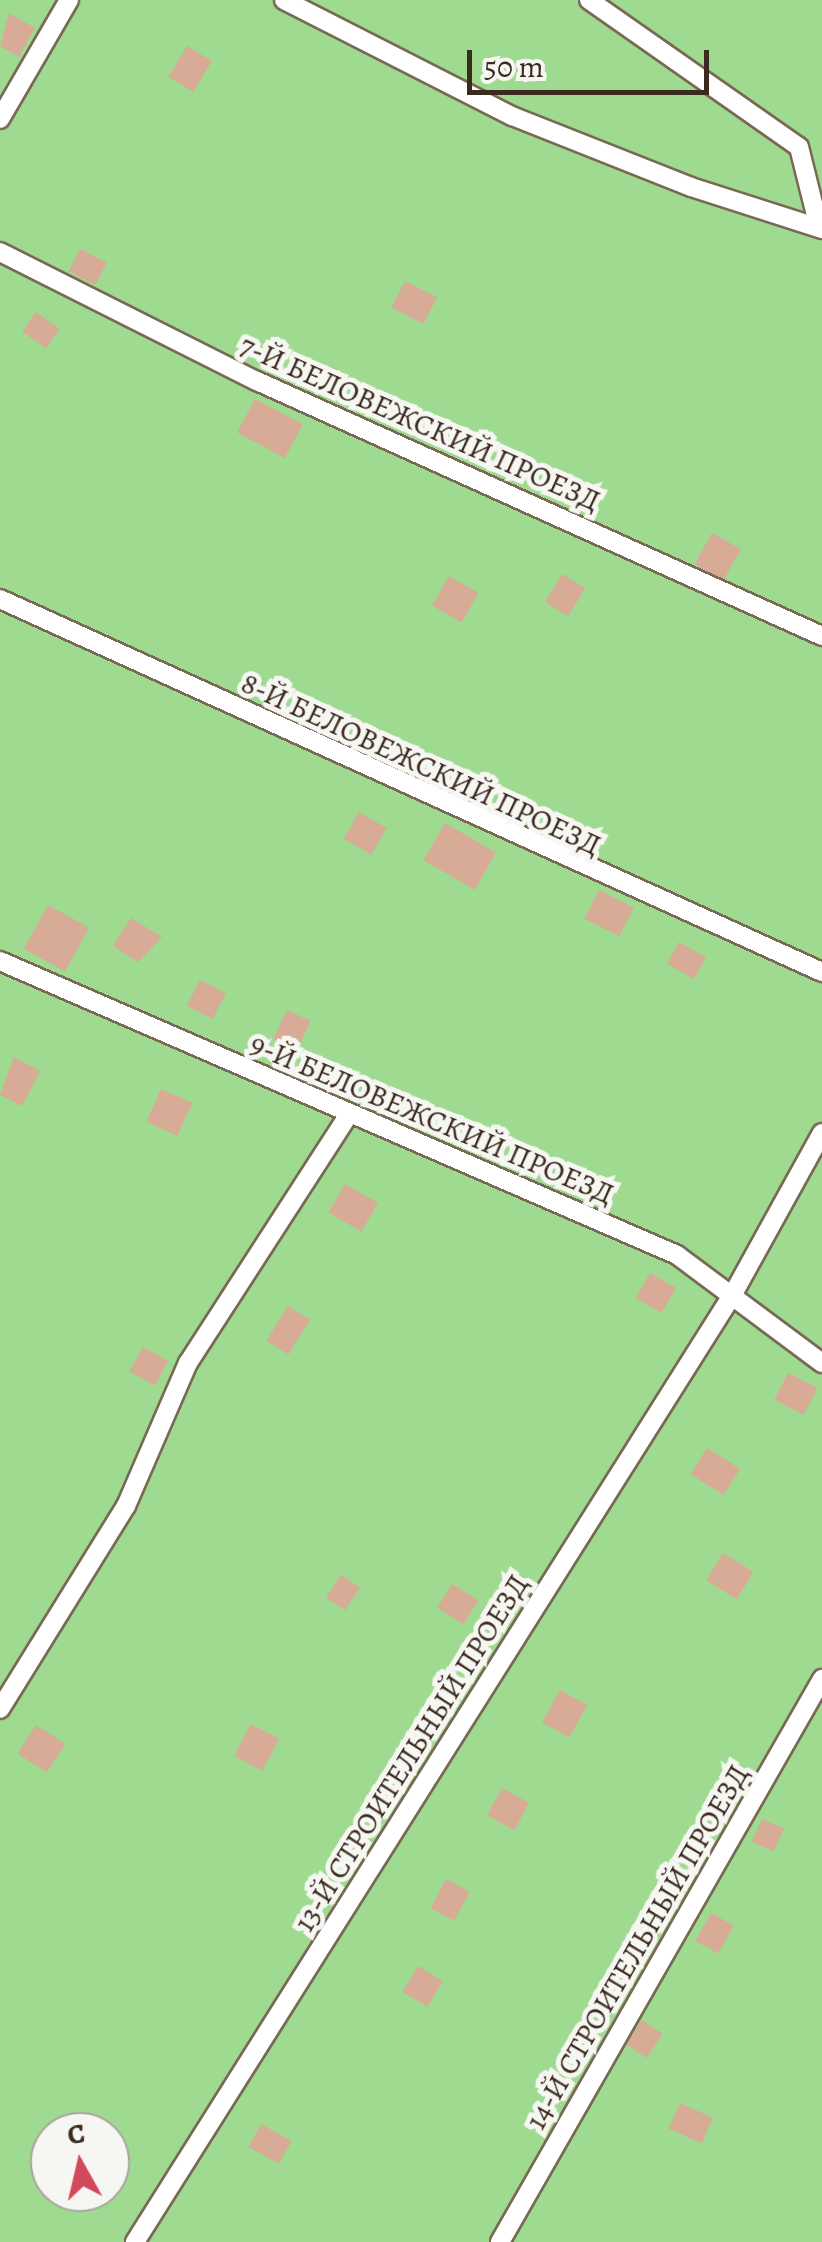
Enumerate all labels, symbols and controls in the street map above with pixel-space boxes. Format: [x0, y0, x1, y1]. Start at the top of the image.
scale bar [472, 30, 714, 92]
text: 50 m [484, 47, 544, 87]
street label: 7-Й БЕЛОВЕЖСКИЙ ПРОЕЗД [234, 327, 606, 519]
street label: 8-Й БЕЛОВЕЖСКИЙ ПРОЕЗД [236, 665, 606, 863]
street label: 9-Й БЕЛОВЕЖСКИЙ ПРОЕЗД [245, 1026, 619, 1212]
street label: 13-Й СТРОИТЕЛЬНЫЙ ПРОЕЗД [286, 1568, 536, 1938]
street label: 14-Й СТРОИТЕЛЬНЫЙ ПРОЕЗД [518, 1758, 756, 2136]
north arrow [30, 2112, 130, 2212]
text: С [65, 2114, 87, 2154]

